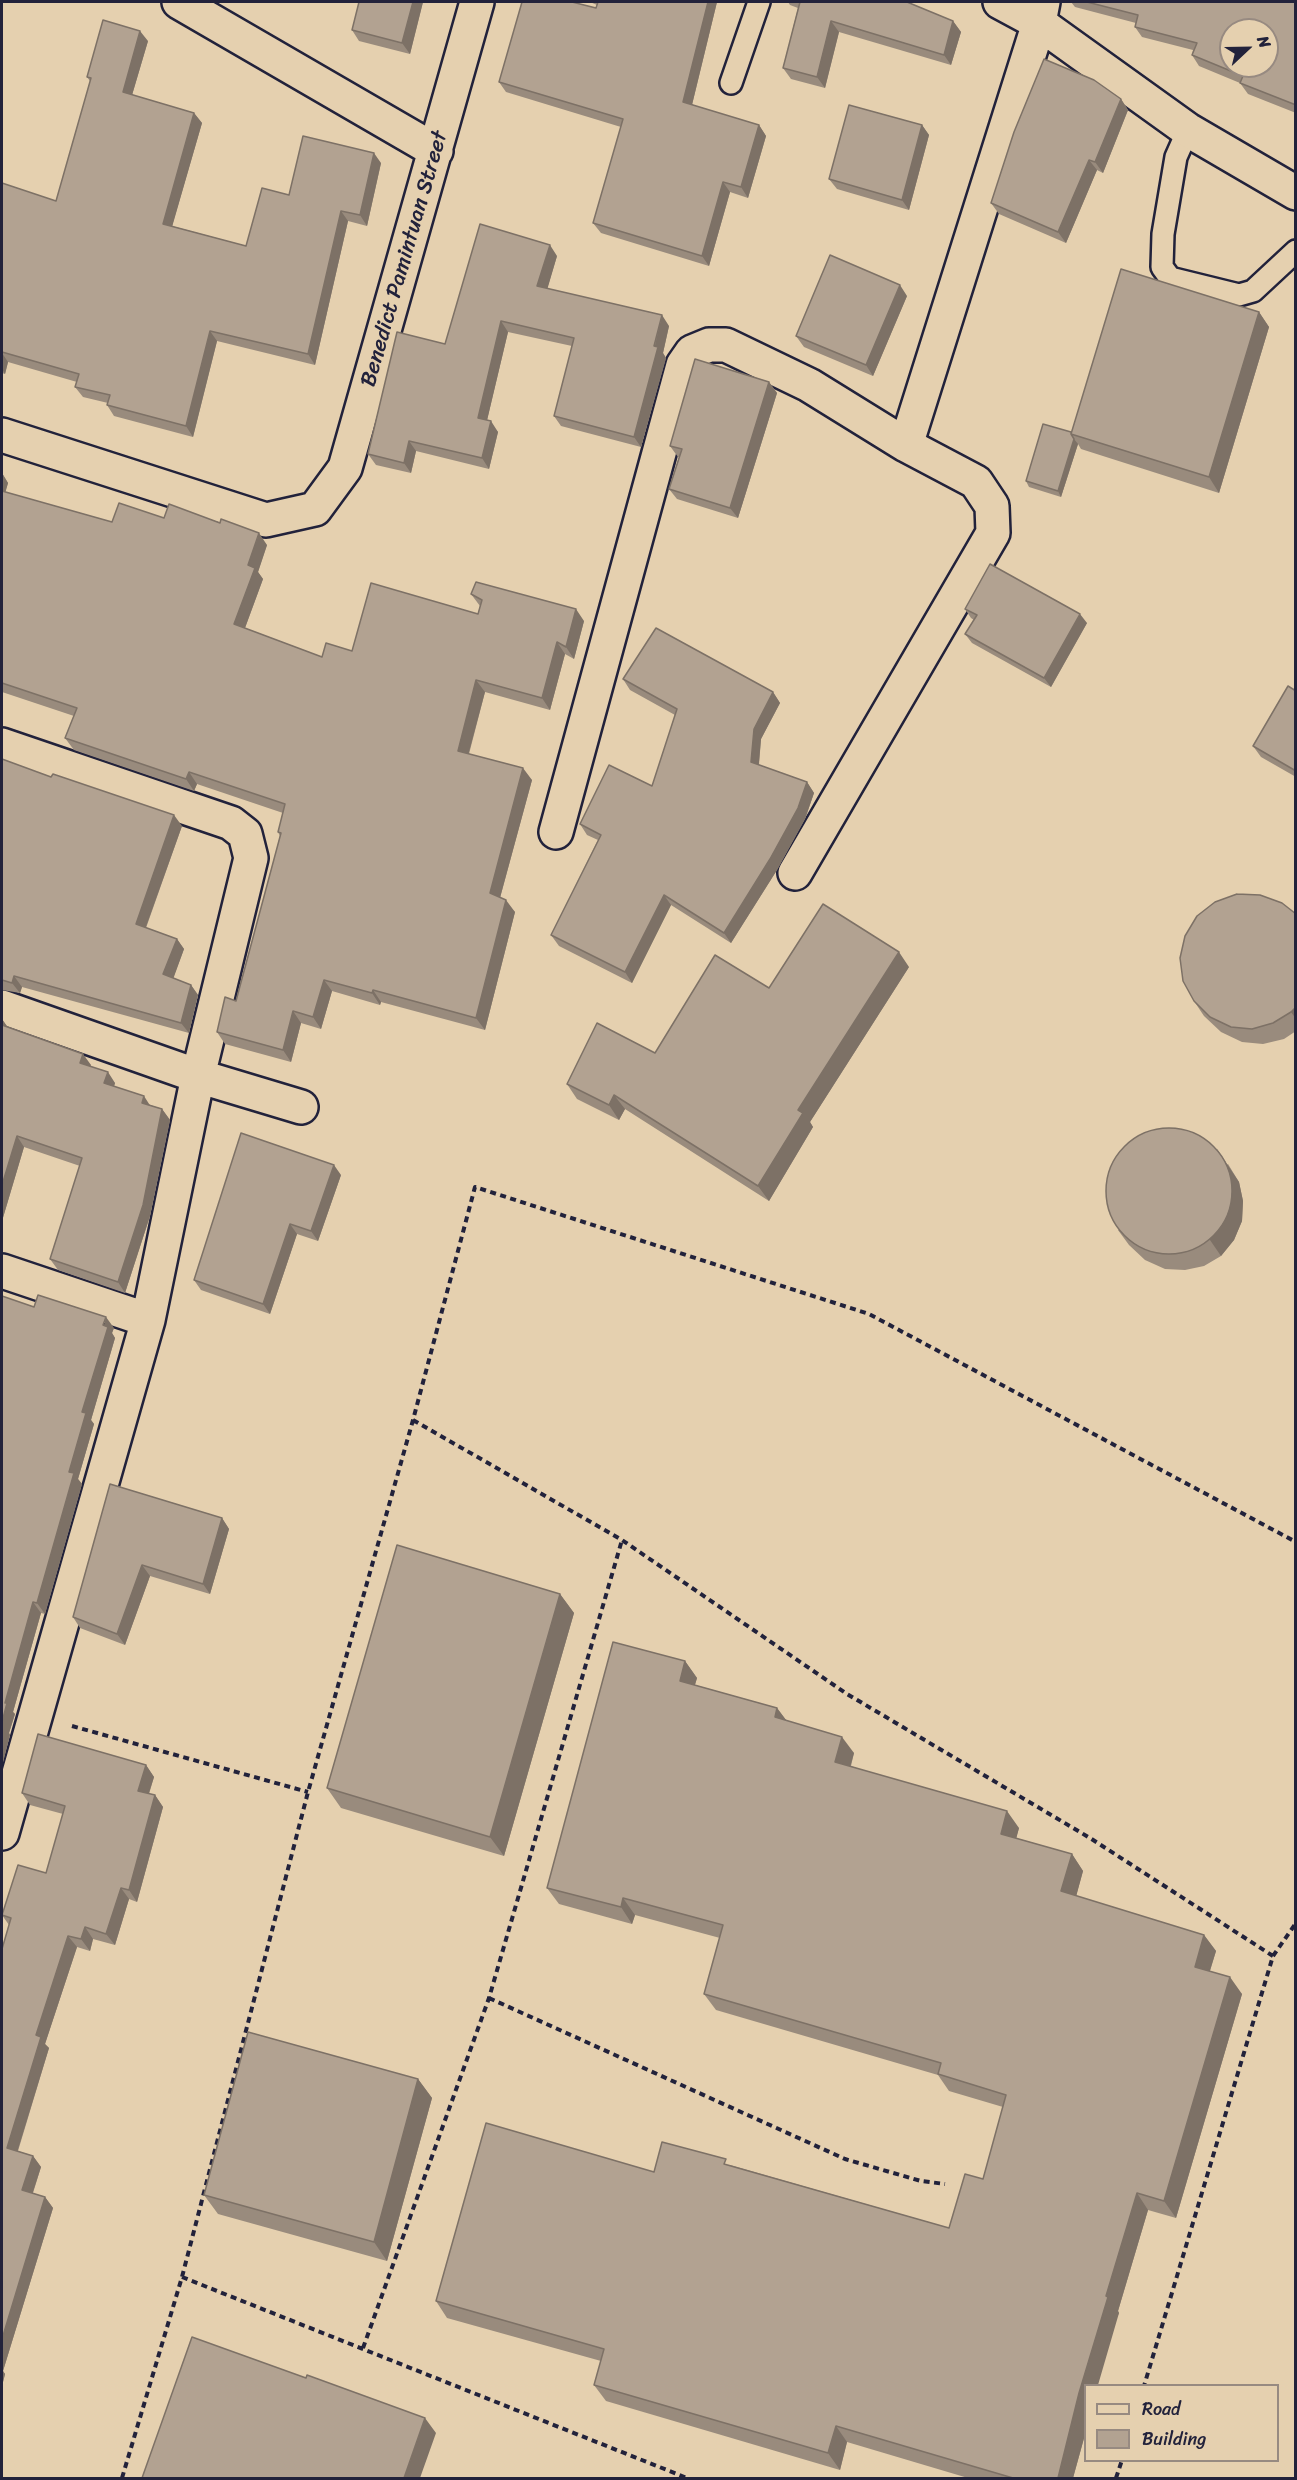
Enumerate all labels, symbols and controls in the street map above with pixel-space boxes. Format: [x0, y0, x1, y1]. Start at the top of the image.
north arrow [1219, 18, 1279, 78]
text: N [1249, 31, 1280, 52]
street label: Benedict Pamintuan Street [356, 128, 454, 390]
legend [1084, 2384, 1279, 2462]
text: Road [1142, 2393, 1181, 2425]
text: Building [1142, 2423, 1206, 2455]

